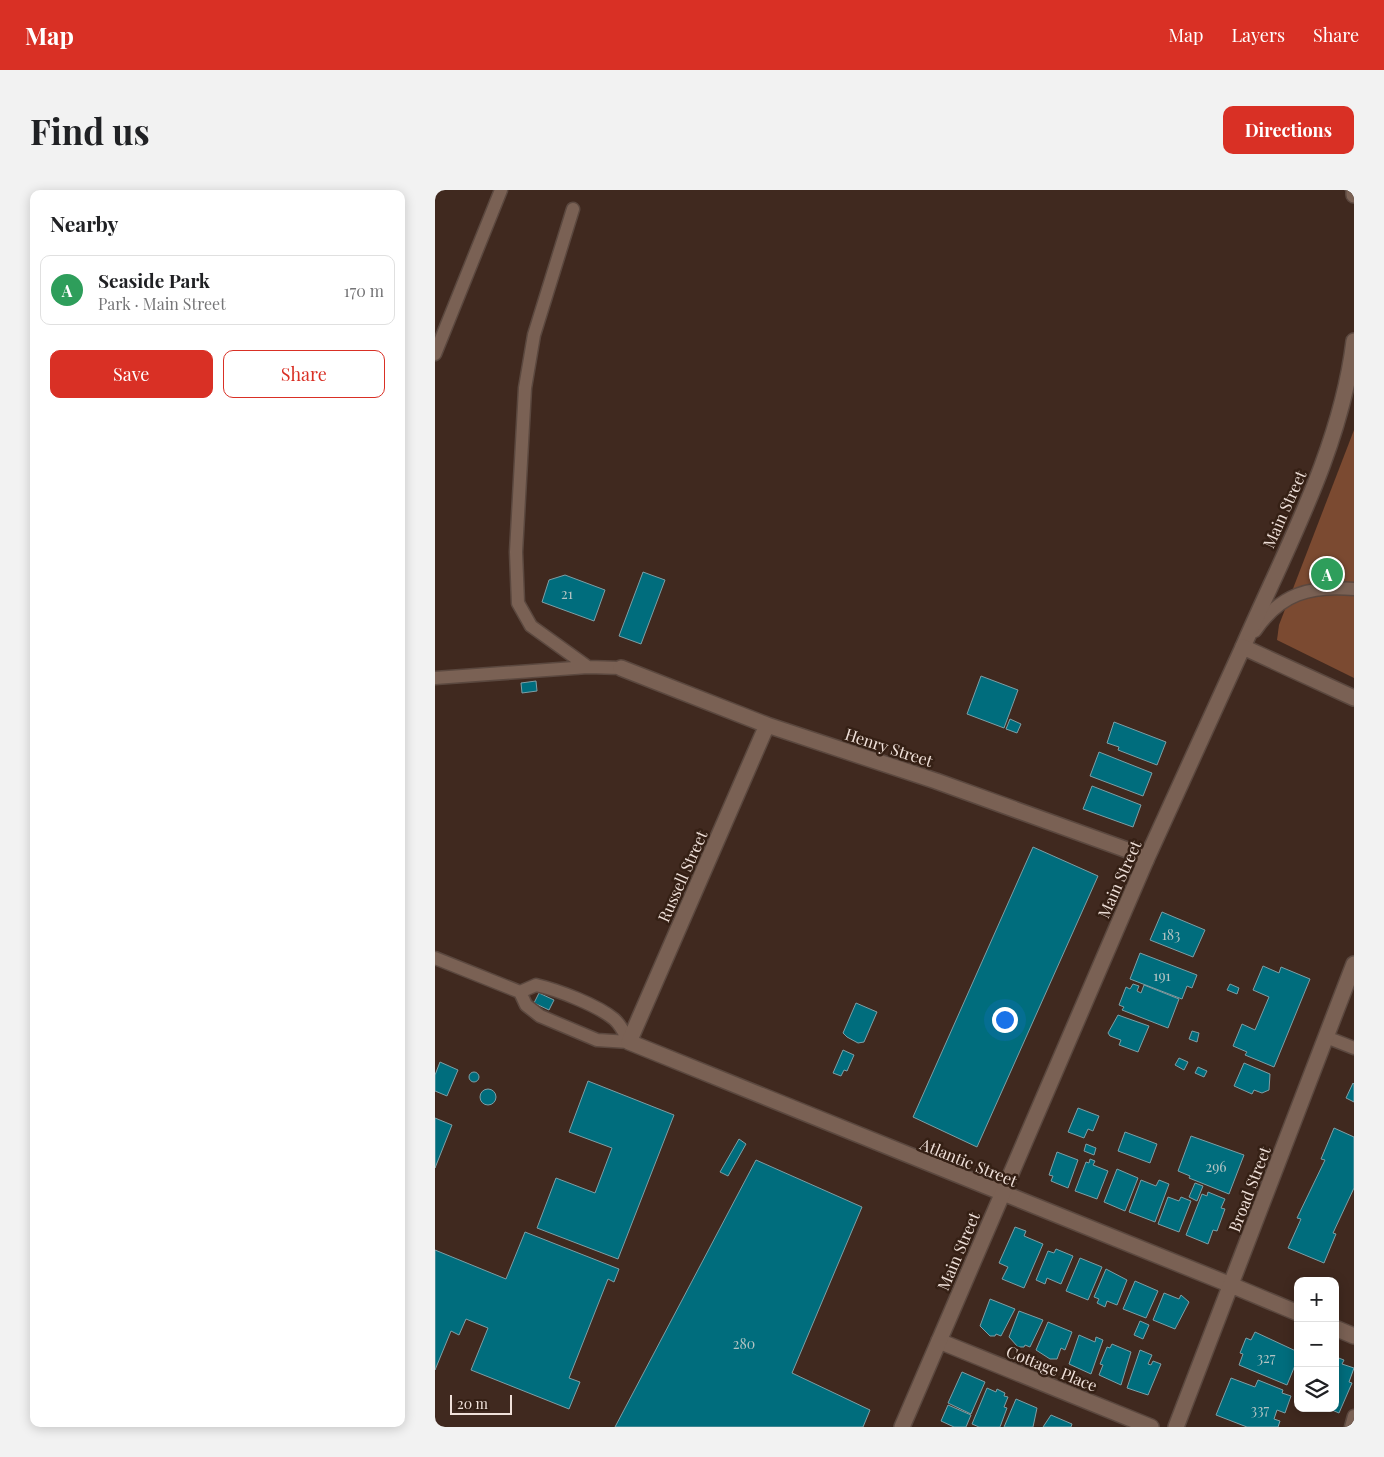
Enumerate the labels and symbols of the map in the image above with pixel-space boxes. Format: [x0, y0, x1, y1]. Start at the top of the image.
street label: Main Street [1258, 467, 1311, 551]
pin: A [1311, 555, 1343, 593]
house number: 21 [561, 584, 573, 603]
street label: Henry Street [842, 723, 936, 771]
street label: Russell Street [652, 827, 712, 925]
street label: Main Street [1093, 837, 1146, 921]
house number: 183 [1162, 925, 1180, 944]
house number: 191 [1153, 966, 1171, 985]
your location [992, 1007, 1018, 1033]
street label: Atlantic Street [916, 1133, 1021, 1191]
street label: Broad Street [1223, 1143, 1275, 1235]
house number: 296 [1205, 1157, 1227, 1176]
street label: Main Street [932, 1208, 984, 1293]
house number: 280 [733, 1334, 755, 1353]
street label: Cottage Place [1003, 1340, 1101, 1396]
house number: 327 [1257, 1348, 1276, 1367]
scale bar [450, 1392, 513, 1415]
house number: 337 [1251, 1400, 1269, 1419]

